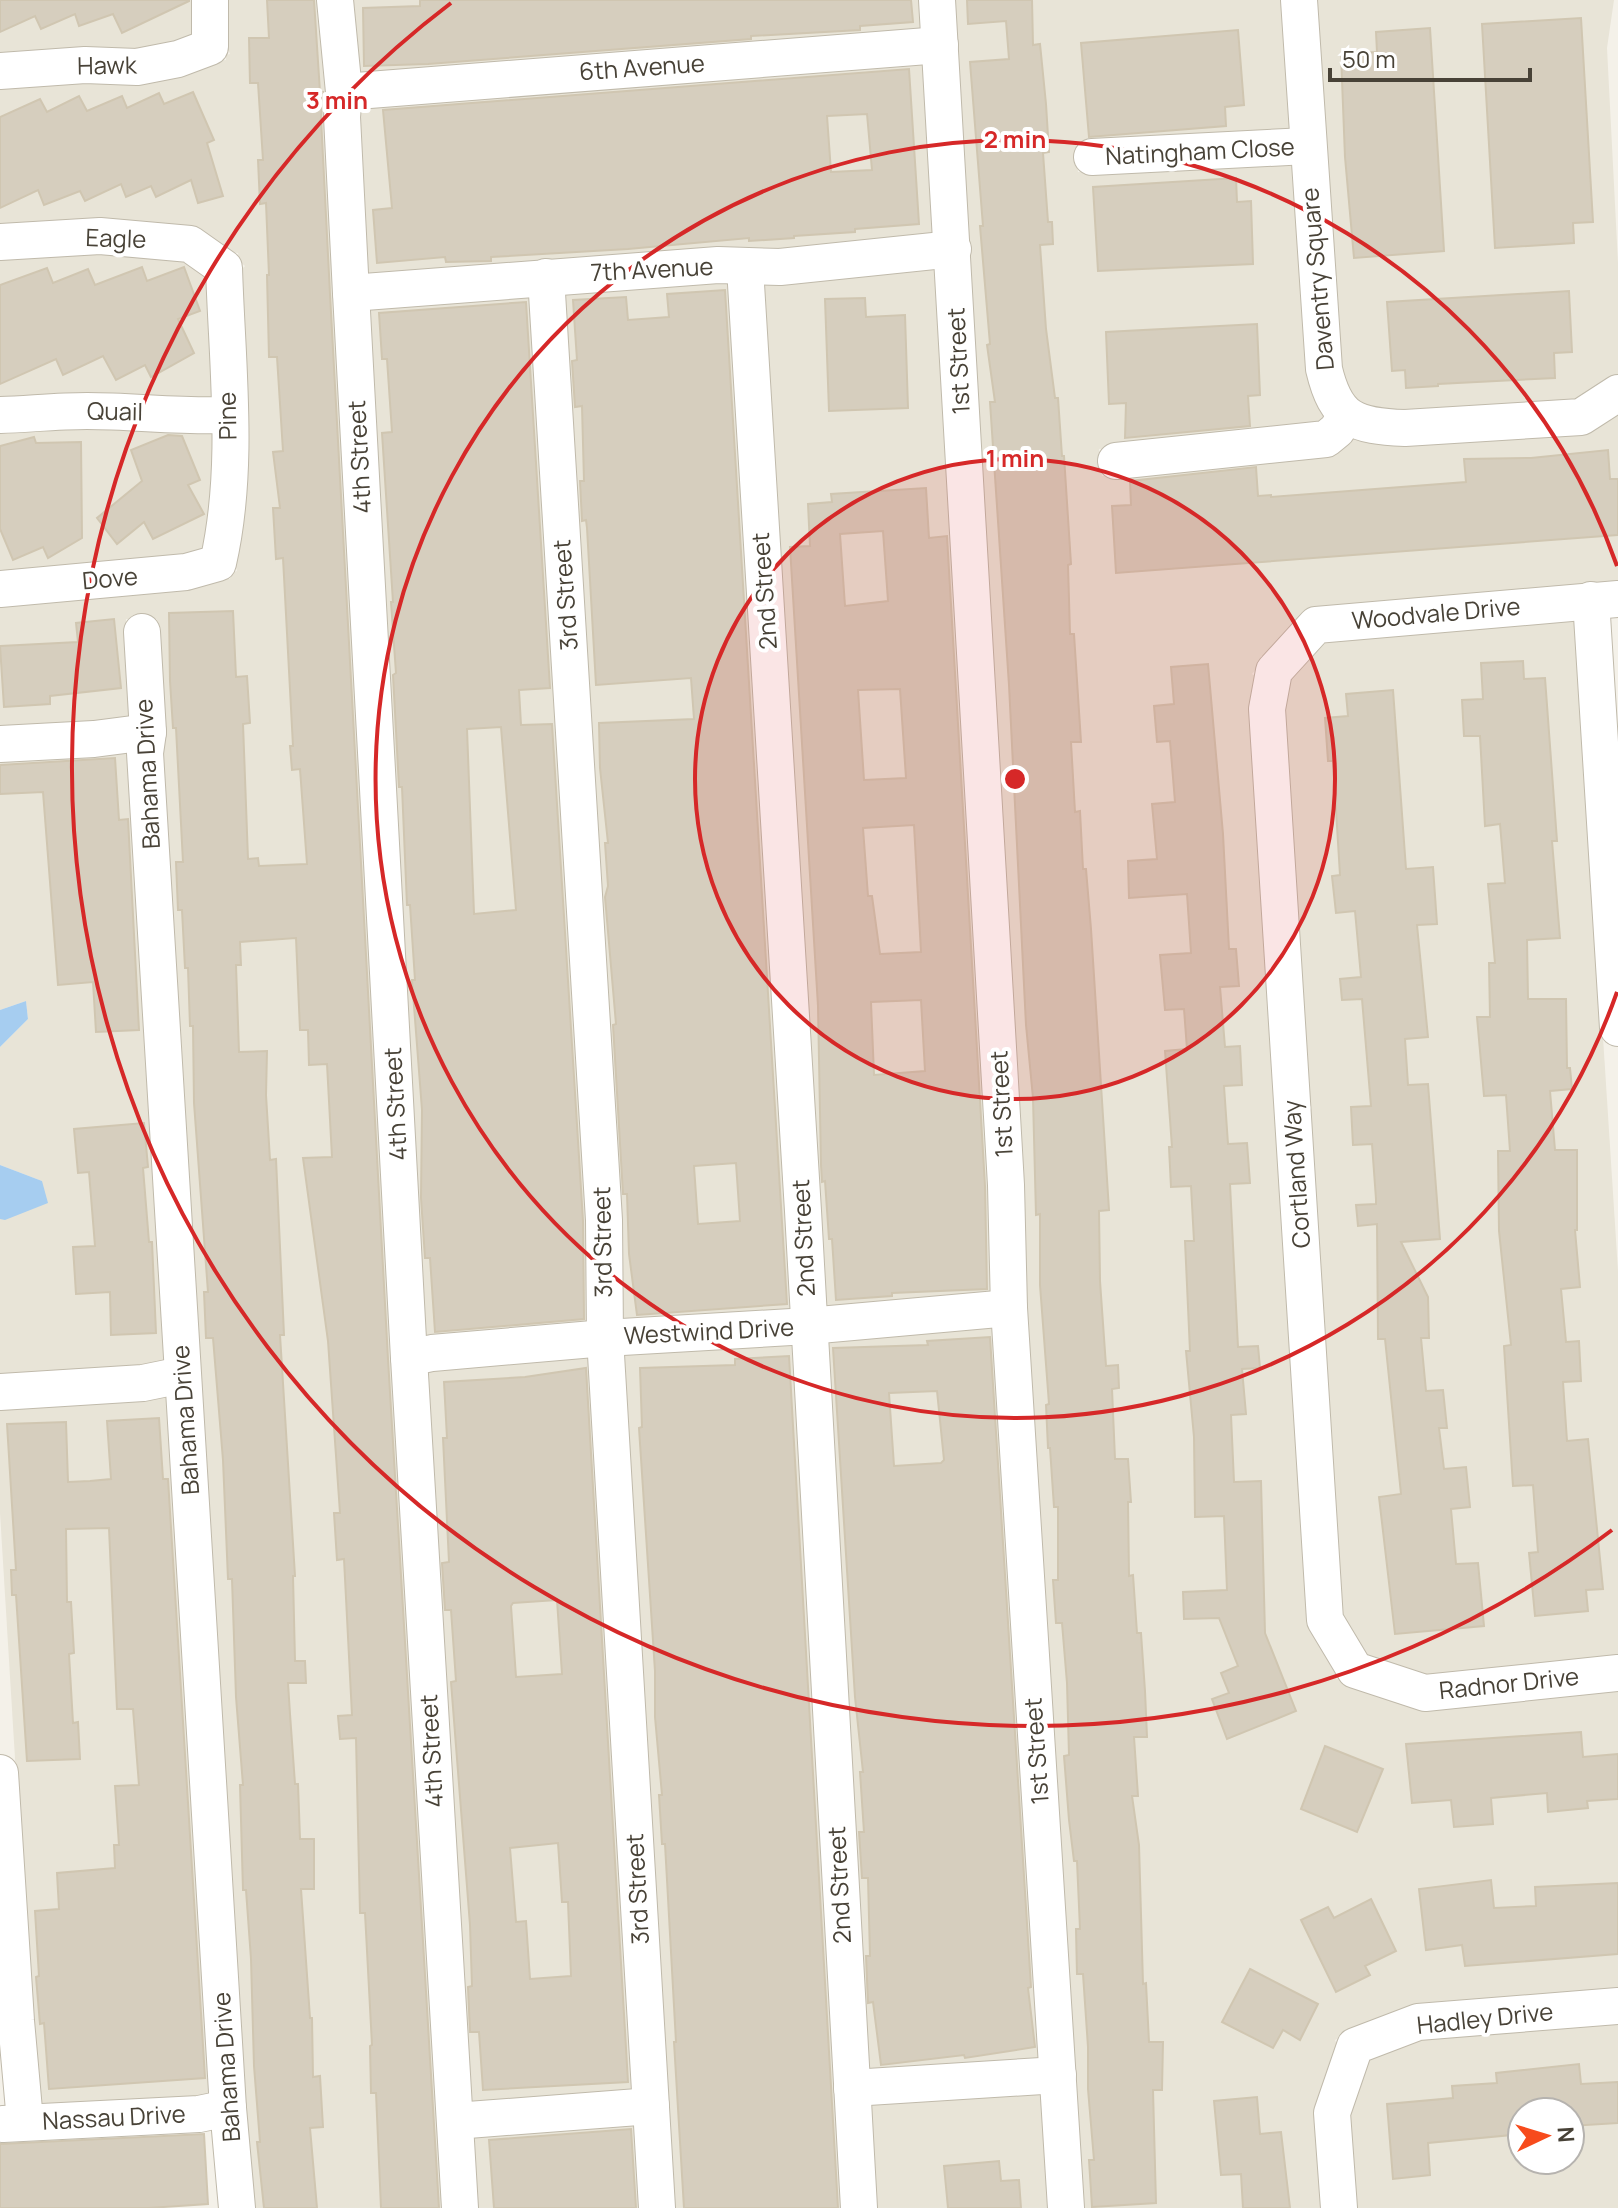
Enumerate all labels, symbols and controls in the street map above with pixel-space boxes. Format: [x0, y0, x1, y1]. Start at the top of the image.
scale bar [1330, 32, 1530, 82]
text: 50 m [1342, 42, 1396, 75]
street label: 6th Avenue [578, 46, 706, 87]
street label: Hawk [77, 47, 138, 82]
text: 3 min [306, 83, 368, 116]
text: 2 min [984, 122, 1046, 155]
street label: Natingham Close [1104, 129, 1295, 172]
street label: Daventry Square [1292, 186, 1341, 372]
street label: Eagle [85, 220, 147, 255]
street label: 7th Avenue [590, 249, 714, 288]
street label: 1st Street [938, 307, 977, 415]
street label: Pine [210, 392, 243, 440]
street label: Quail [87, 394, 143, 427]
street label: 4th Street [339, 400, 378, 515]
text: 1 min [986, 441, 1044, 474]
street label: 2nd Street [743, 531, 784, 651]
street label: 3rd Street [544, 538, 585, 652]
street label: Dove [81, 559, 139, 596]
street label: Woodvale Drive [1350, 589, 1521, 636]
street label: Bahama Drive [126, 698, 167, 850]
centre of rings [1001, 765, 1029, 793]
street label: 4th Street [375, 1047, 414, 1162]
street label: 1st Street [981, 1050, 1020, 1158]
street label: Cortland Way [1274, 1099, 1317, 1249]
street label: 2nd Street [783, 1179, 822, 1298]
street label: 3rd Street [584, 1186, 619, 1298]
street label: Westwind Drive [623, 1310, 795, 1351]
street label: Bahama Drive [163, 1344, 206, 1496]
street label: Radnor Drive [1437, 1659, 1580, 1706]
street label: 4th Street [411, 1694, 450, 1809]
street label: 1st Street [1015, 1697, 1056, 1806]
street label: 2nd Street [819, 1826, 858, 1945]
street label: 3rd Street [617, 1833, 656, 1945]
street label: Bahama Drive [204, 1991, 247, 2143]
street label: Hadley Drive [1415, 1994, 1555, 2041]
street label: Nassau Drive [41, 2096, 186, 2137]
north arrow [1506, 2096, 1586, 2176]
text: N [1550, 2126, 1581, 2144]

